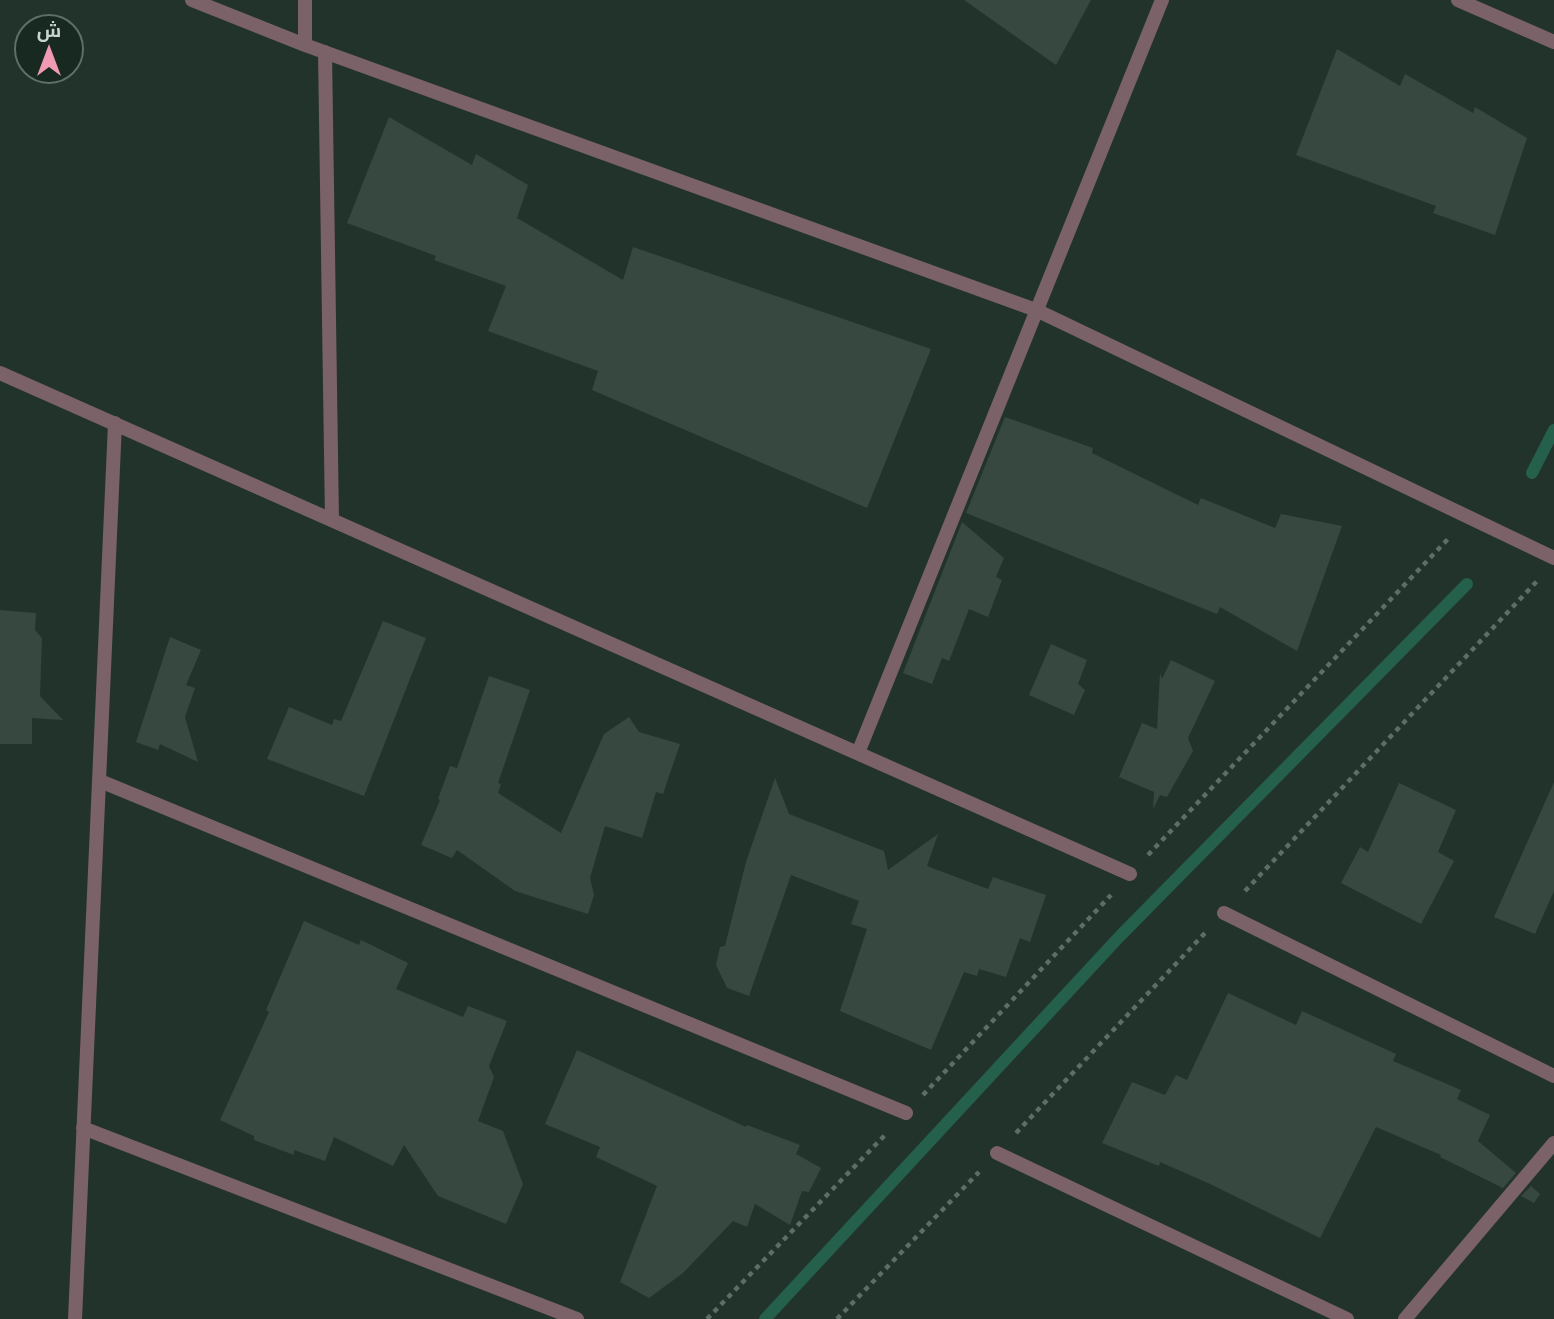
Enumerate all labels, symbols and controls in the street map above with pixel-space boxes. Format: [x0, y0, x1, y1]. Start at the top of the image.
north arrow [14, 14, 84, 84]
text: ش [37, 17, 61, 43]

